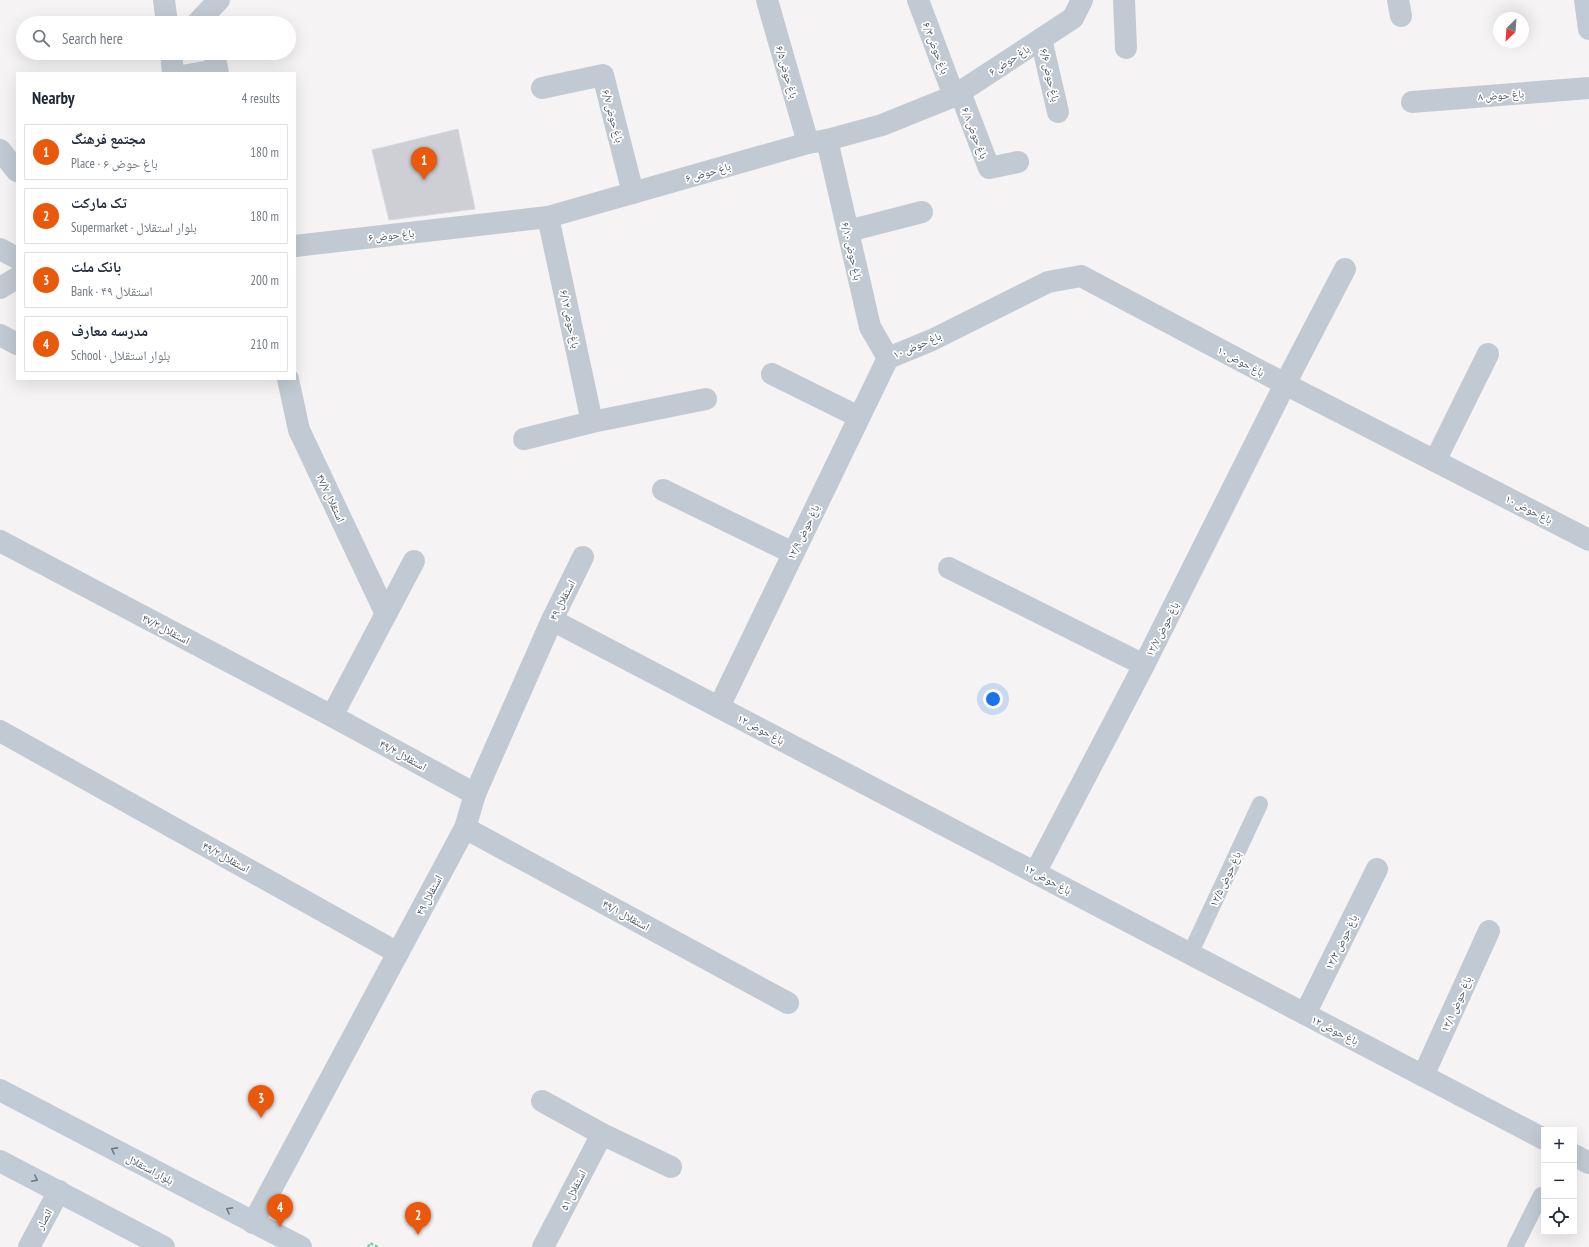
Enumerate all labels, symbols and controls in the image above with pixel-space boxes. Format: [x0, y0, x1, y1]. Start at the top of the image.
north arrow [1493, 12, 1529, 48]
search box [16, 16, 296, 60]
street label: ۶/۳ باغ حوض [920, 20, 952, 76]
icon: search [30, 27, 52, 49]
text: Search here [62, 29, 123, 48]
street label: ۶ باغ حوض [986, 42, 1032, 78]
street label: ۶/۵ باغ حوض [773, 44, 801, 100]
street label: ۶/۶ باغ حوض [1037, 47, 1063, 103]
street label: ۸ باغ حوض [1477, 86, 1525, 104]
text: Nearby [32, 87, 75, 109]
street label: ۶/۷ باغ حوض [599, 88, 627, 144]
text: 4 results [241, 90, 280, 107]
street label: ۶/۸ باغ حوض [959, 105, 991, 161]
text: مجتمع فرهنگ [71, 129, 146, 148]
text: 1 [43, 144, 49, 161]
text: 180 m [250, 144, 279, 161]
pin: 1 [411, 147, 437, 180]
text: Place · ۶ باغ حوض [71, 155, 158, 172]
street label: ۶ باغ حوض [684, 159, 732, 185]
text: تک مارکت [71, 193, 127, 212]
text: 2 [43, 208, 49, 225]
text: 180 m [250, 208, 279, 225]
text: Supermarket · بلوار استقلال [71, 219, 197, 236]
street label: ۶/۱۰ باغ حوض [838, 220, 866, 282]
street label: ۶ باغ حوض [367, 226, 415, 244]
text: بانک ملت [71, 257, 121, 276]
text: 3 [43, 272, 49, 289]
text: 200 m [250, 272, 279, 289]
text: Bank · ۴۹ استقلال [71, 283, 153, 300]
street label: ۶/۱۲ باغ حوض [557, 288, 583, 350]
text: مدرسه معارف [71, 321, 148, 340]
street label: ۱۰ باغ حوض [891, 329, 943, 361]
text: 4 [43, 336, 49, 353]
text: 210 m [250, 336, 279, 353]
street label: ۱۰ باغ حوض [1215, 343, 1267, 379]
text: School · بلوار استقلال [71, 347, 170, 364]
street label: ۴۷/۷ استقلال [314, 472, 348, 524]
street label: ۱۰ باغ حوض [1503, 491, 1555, 527]
street label: ۱۲/۹ باغ حوض [784, 502, 822, 562]
street label: ۴۹ استقلال [546, 577, 578, 623]
street label: ۱۲/۷ باغ حوض [1142, 599, 1182, 659]
street label: ۴۷/۳ استقلال [140, 611, 192, 647]
your location [983, 689, 1003, 709]
street label: ۱۲ باغ حوض [735, 711, 787, 747]
street label: ۴۹/۴ استقلال [377, 736, 429, 774]
street label: ۴۹/۲ استقلال [200, 838, 252, 876]
street label: ۱۲/۵ باغ حوض [1206, 849, 1244, 909]
street label: ۱۲ باغ حوض [1022, 861, 1074, 897]
street label: ۴۹ استقلال [413, 872, 445, 918]
street label: ۴۹/۱ استقلال [600, 896, 652, 934]
street label: ۱۲/۳ باغ حوض [1322, 912, 1360, 972]
street label: ۱۲/۱ باغ حوض [1438, 974, 1474, 1034]
street label: ۱۲ باغ حوض [1309, 1012, 1361, 1048]
pin: 3 [248, 1085, 274, 1118]
map controls [1541, 1127, 1577, 1235]
button: + [1541, 1127, 1577, 1163]
one-way arrow [111, 1147, 118, 1154]
street label: بلوار استقلال [124, 1151, 176, 1187]
button: − [1541, 1163, 1577, 1199]
street label: ۵۱ استقلال [557, 1167, 589, 1213]
one-way arrow [31, 1174, 38, 1182]
pin: 4 [267, 1194, 293, 1227]
button: locate [1541, 1199, 1577, 1235]
pin: 2 [405, 1202, 431, 1235]
street label: انصار [32, 1206, 55, 1233]
one-way arrow [226, 1207, 233, 1215]

